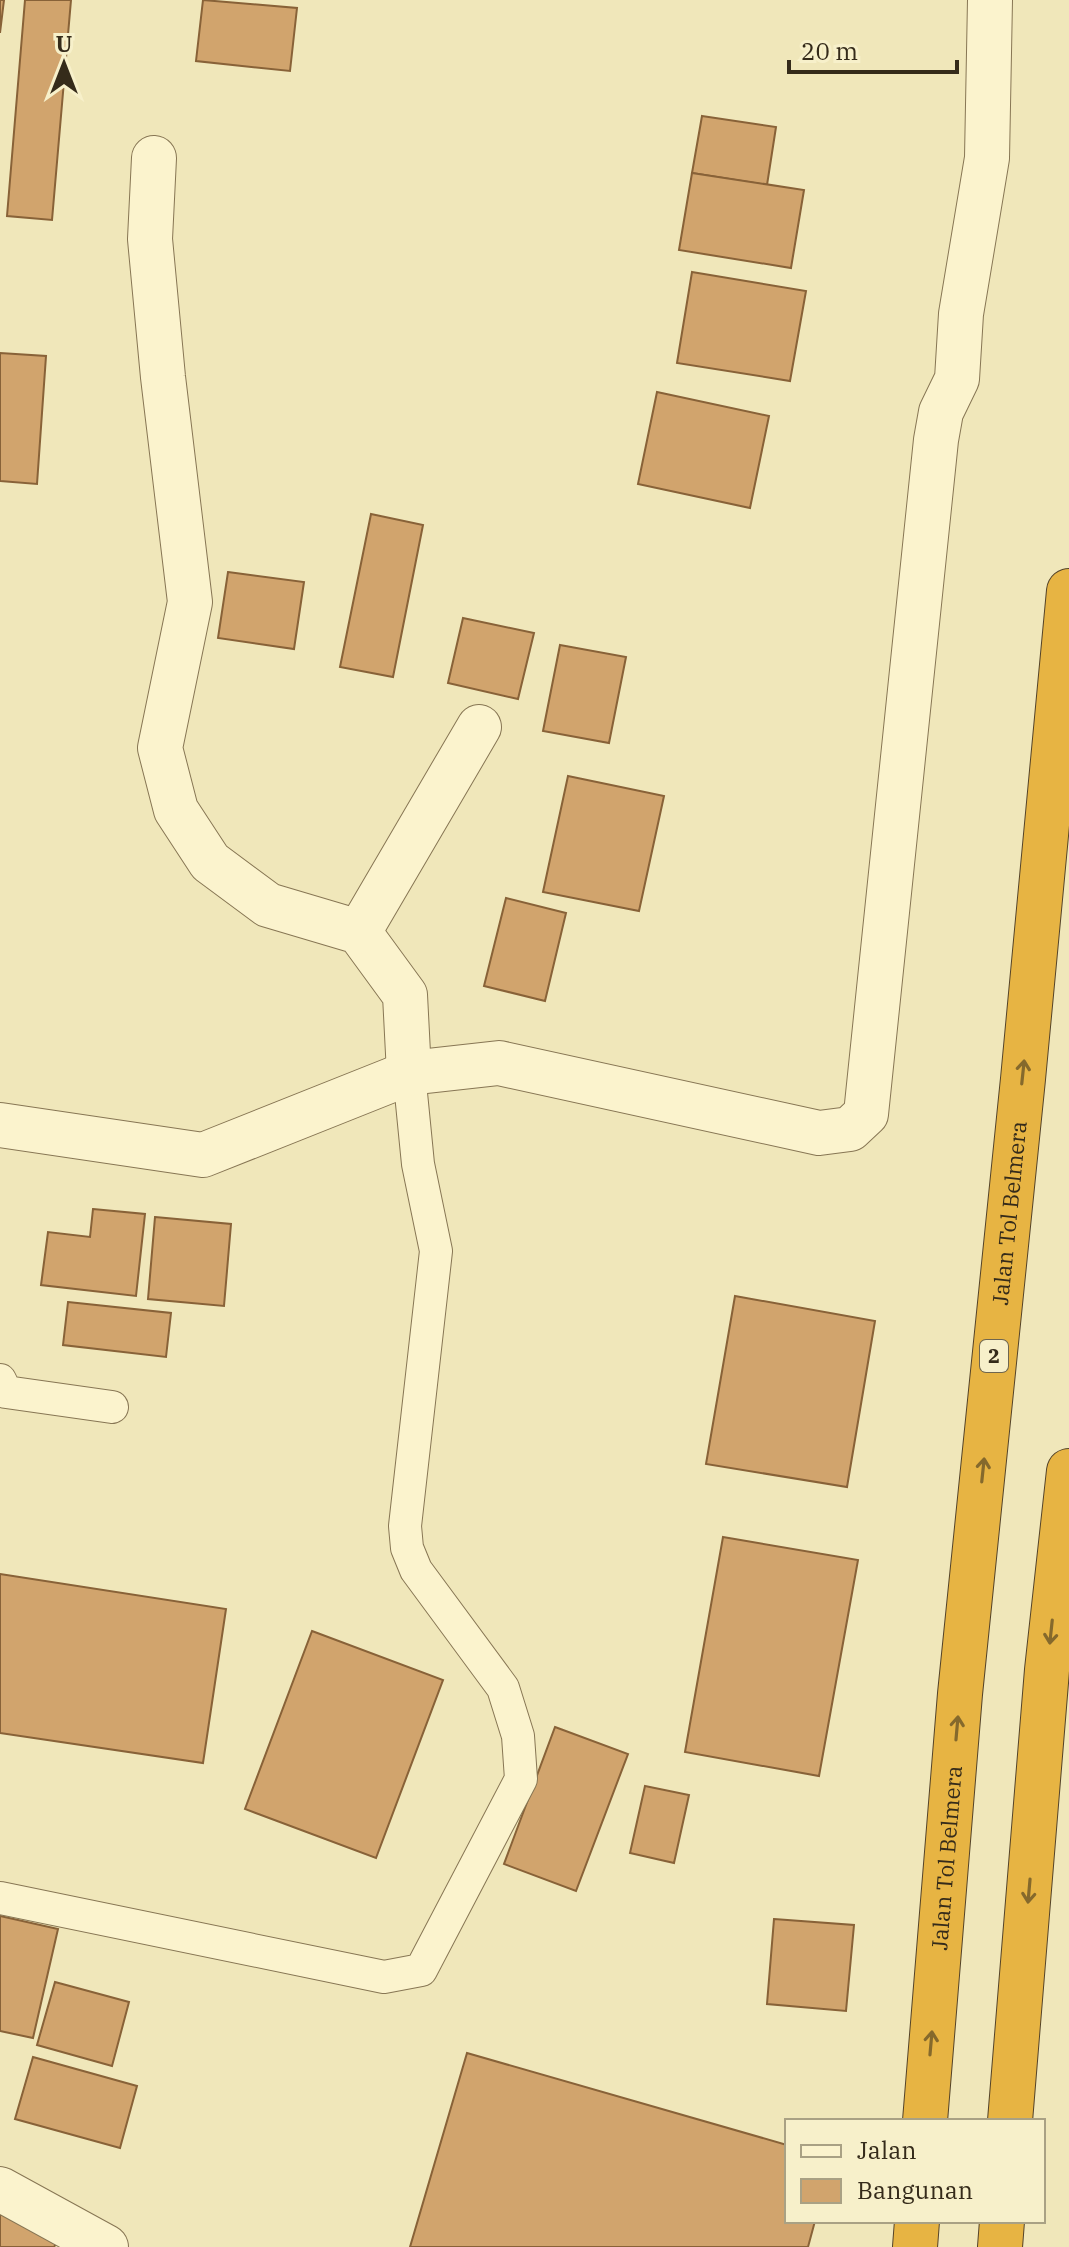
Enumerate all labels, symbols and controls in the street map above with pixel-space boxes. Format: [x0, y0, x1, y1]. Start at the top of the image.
north arrow [24, 24, 104, 104]
scale bar [789, 24, 957, 74]
text: U [56, 29, 73, 58]
text: 20 m [801, 35, 858, 67]
one-way arrow [1016, 1059, 1031, 1086]
street label: Jalan Tol Belmera [985, 1119, 1033, 1306]
road number: 2 [980, 1340, 1008, 1372]
one-way arrow [975, 1457, 990, 1484]
one-way arrow [1044, 1618, 1059, 1645]
one-way arrow [950, 1715, 965, 1742]
street label: Jalan Tol Belmera [924, 1764, 968, 1951]
one-way arrow [1021, 1877, 1036, 1904]
one-way arrow [924, 2030, 939, 2057]
legend [785, 2119, 1045, 2223]
text: Jalan [857, 2134, 917, 2166]
text: Bangunan [857, 2174, 973, 2206]

